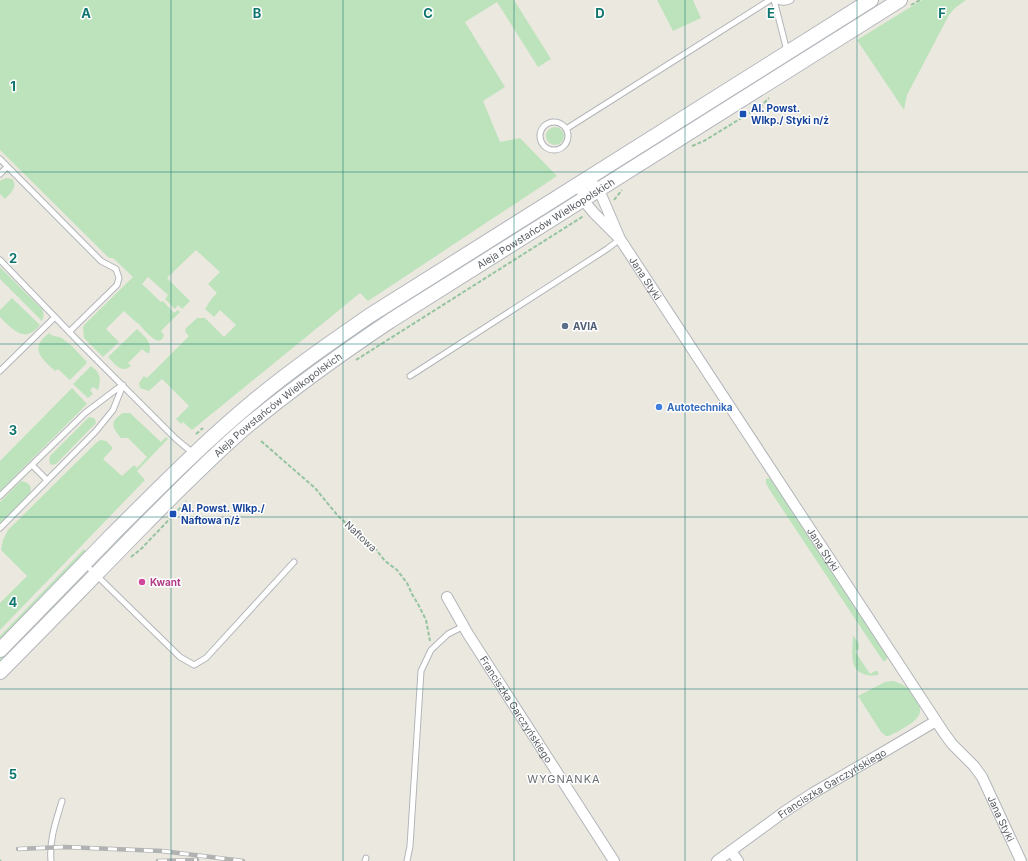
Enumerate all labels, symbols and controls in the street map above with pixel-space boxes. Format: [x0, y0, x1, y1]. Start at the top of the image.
text: A [81, 5, 91, 21]
text: B [253, 5, 262, 21]
text: C [423, 5, 433, 21]
text: D [595, 5, 605, 21]
text: E [767, 5, 775, 21]
text: F [938, 5, 946, 21]
text: 1 [10, 78, 16, 94]
place label: Al. Powst. Wlkp./ Styki n/ż [751, 102, 829, 127]
marker: Al. Powst. Wlkp./ Styki n/ż [738, 109, 748, 119]
street label: Aleja Powstańców Wielkopolskich [475, 175, 617, 271]
text: 2 [9, 250, 17, 266]
street label: Jana Styki [627, 254, 664, 302]
place label: AVIA [573, 320, 598, 332]
marker: AVIA [560, 321, 570, 331]
street label: Aleja Powstańców Wielkopolskich [211, 350, 344, 459]
place label: Autotechnika [667, 401, 733, 413]
marker: Autotechnika [654, 402, 664, 412]
text: 3 [9, 422, 17, 438]
place label: Al. Powst. Wlkp./ Naftowa n/ż [181, 502, 265, 526]
marker: Al. Powst. Wlkp./ Naftowa n/ż [168, 509, 178, 519]
street label: Naftowa [343, 518, 379, 554]
street label: Jana Styki [805, 525, 842, 573]
place label: Kwant [150, 576, 181, 588]
marker: Kwant [137, 577, 147, 587]
text: 4 [9, 594, 18, 610]
street label: Franciszka Garczyńskiego [478, 654, 555, 765]
street label: Franciszka Garczyńskiego [775, 746, 888, 820]
text: 5 [9, 766, 17, 782]
district label: WYGNANKA [527, 772, 601, 786]
street label: Jana Styki [985, 794, 1017, 843]

